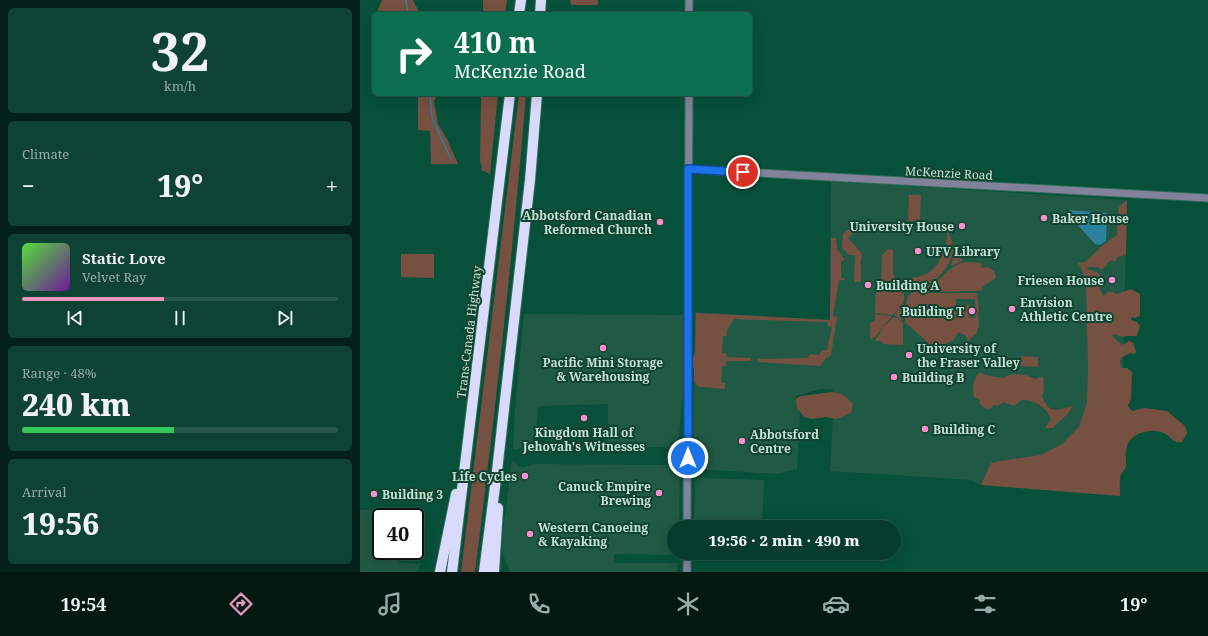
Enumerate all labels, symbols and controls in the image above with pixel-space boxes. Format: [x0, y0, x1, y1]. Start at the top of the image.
text: 32 [151, 15, 209, 86]
text: 410 m [454, 23, 536, 61]
icon: right [388, 28, 440, 80]
text: McKenzie Road [454, 59, 586, 83]
text: km/h [164, 77, 196, 95]
text: Climate [22, 145, 69, 163]
pin [726, 155, 760, 189]
icon: arrive [732, 161, 754, 183]
street label: McKenzie Road [905, 162, 994, 184]
text: 19° [157, 165, 203, 206]
text: − [22, 170, 35, 200]
text: + [326, 170, 338, 200]
place label: Abbotsford Canadian Reformed Church [522, 207, 652, 238]
place label: Baker House [1052, 210, 1129, 227]
marker: Baker House [1039, 213, 1049, 223]
marker: Abbotsford Canadian Reformed Church [655, 217, 665, 227]
place label: University House [850, 218, 954, 235]
marker: University House [957, 221, 967, 231]
place label: UFV Library [926, 243, 1000, 260]
marker: UFV Library [913, 246, 923, 256]
text: Static Love [82, 248, 166, 268]
street label: Trans-Canada Highway [452, 265, 486, 399]
text: Velvet Ray [82, 268, 146, 286]
place label: Friesen House [1018, 272, 1104, 289]
marker: Friesen House [1107, 275, 1117, 285]
place label: Building A [876, 277, 940, 294]
marker: Building A [863, 280, 873, 290]
place label: Envision Athletic Centre [1020, 294, 1113, 325]
place label: Building T [902, 303, 964, 320]
marker: Envision Athletic Centre [1007, 304, 1017, 314]
marker: Building T [967, 306, 977, 316]
icon: previous [64, 307, 86, 329]
icon: pause [169, 307, 191, 329]
icon: next [274, 307, 296, 329]
place label: University of the Fraser Valley [917, 340, 1020, 371]
marker: Pacific Mini Storage & Warehousing [598, 343, 608, 353]
marker: University of the Fraser Valley [904, 350, 914, 360]
place label: Pacific Mini Storage & Warehousing [543, 354, 663, 385]
text: Range · 48% [22, 364, 96, 382]
place label: Building B [902, 369, 964, 386]
marker: Building B [889, 372, 899, 382]
text: 240 km [22, 384, 131, 425]
marker: Kingdom Hall of Jehovah's Witnesses [579, 413, 589, 423]
place label: Building C [933, 421, 995, 438]
place label: Kingdom Hall of Jehovah's Witnesses [522, 424, 645, 455]
marker: Building C [920, 424, 930, 434]
place label: Abbotsford Centre [750, 426, 819, 457]
marker: Abbotsford Centre [737, 436, 747, 446]
position arrow [667, 437, 709, 479]
place label: Life Cycles [452, 468, 517, 485]
marker: Life Cycles [520, 471, 530, 481]
place label: Canuck Empire Brewing [558, 478, 651, 509]
text: Arrival [22, 483, 66, 501]
place label: Building 3 [382, 486, 443, 503]
marker: Canuck Empire Brewing [654, 488, 664, 498]
marker: Building 3 [369, 489, 379, 499]
text: 19:56 [22, 503, 99, 544]
speed limit sign: 40 [372, 508, 424, 560]
place label: Western Canoeing & Kayaking [538, 519, 649, 550]
marker: Western Canoeing & Kayaking [525, 529, 535, 539]
text: 19:56 · 2 min · 490 m [708, 530, 860, 550]
icon: directions [227, 590, 255, 618]
icon: music [376, 590, 404, 618]
icon: phone [525, 590, 553, 618]
icon: climate [674, 590, 702, 618]
icon: car [822, 590, 850, 618]
icon: filters [971, 590, 999, 618]
text: 19:54 [60, 592, 107, 616]
text: 19° [1120, 592, 1148, 616]

